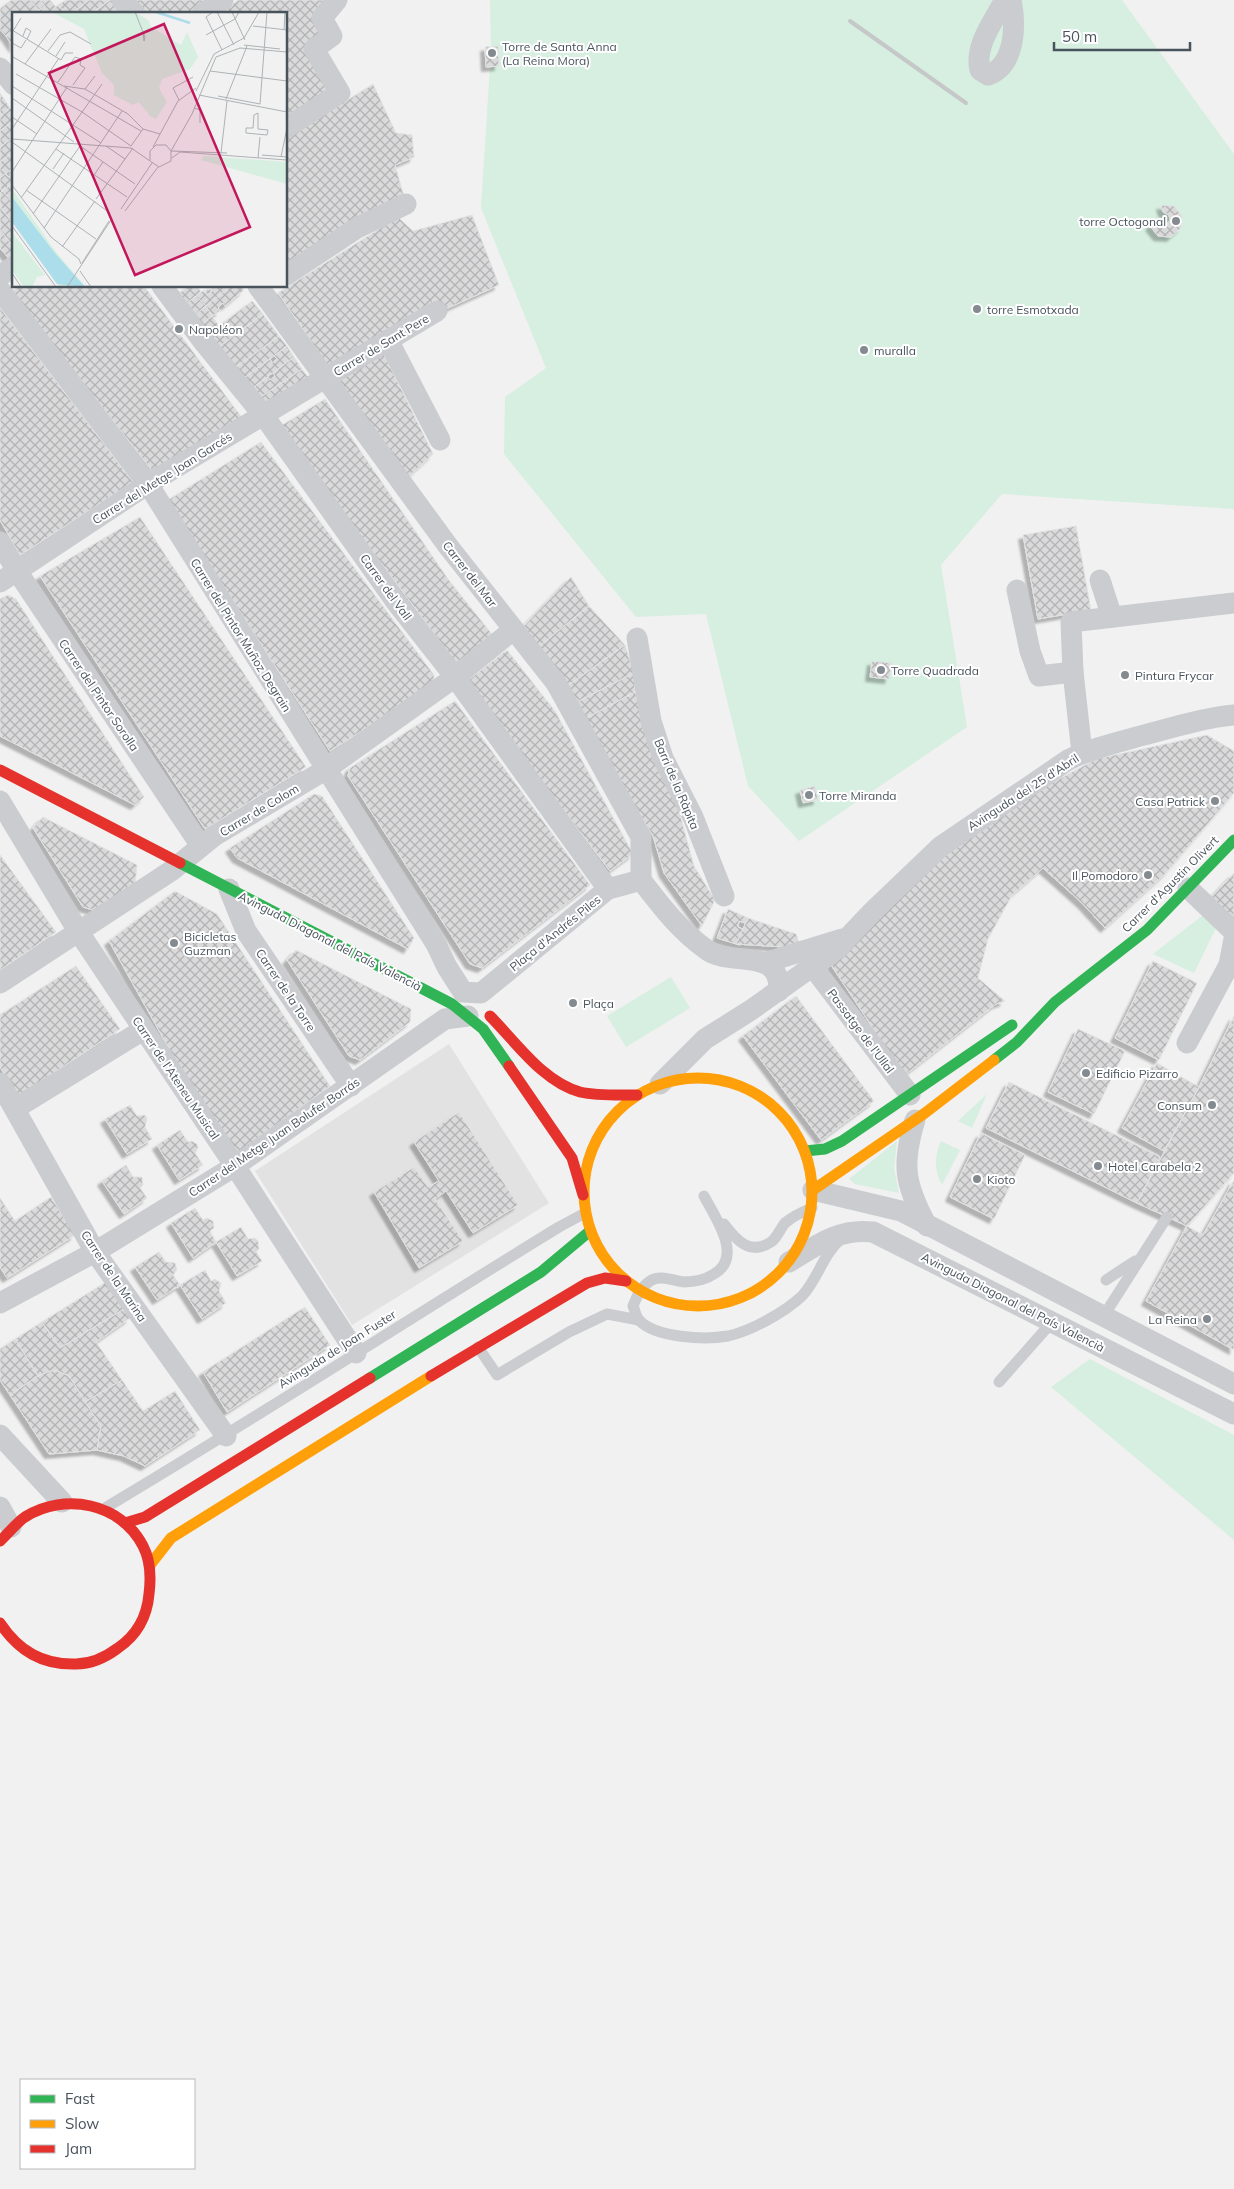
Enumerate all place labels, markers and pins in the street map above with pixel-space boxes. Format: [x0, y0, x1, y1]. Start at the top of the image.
place label: Torre de Santa Anna (La Reina Mora) [502, 39, 617, 68]
marker: Torre de Santa Anna (La Reina Mora) [486, 47, 498, 59]
place label: torre Octogonal [1079, 214, 1166, 229]
marker: torre Octogonal [1170, 215, 1182, 227]
place label: torre Esmotxada [987, 302, 1079, 317]
marker: torre Esmotxada [971, 303, 983, 315]
place label: Napoléon [189, 322, 243, 337]
marker: Napoléon [173, 323, 185, 335]
place label: muralla [874, 343, 916, 358]
marker: muralla [858, 344, 870, 356]
place label: Torre Quadrada [891, 663, 979, 678]
marker: Torre Quadrada [875, 664, 887, 676]
place label: Pintura Frycar [1135, 668, 1214, 683]
marker: Pintura Frycar [1119, 669, 1131, 681]
place label: Torre Miranda [819, 788, 897, 803]
marker: Torre Miranda [803, 789, 815, 801]
place label: Casa Patrick [1135, 794, 1206, 809]
marker: Casa Patrick [1209, 795, 1221, 807]
place label: Il Pomodoro [1072, 868, 1138, 883]
marker: Il Pomodoro [1142, 869, 1154, 881]
place label: Bicicletas Guzman [184, 929, 237, 958]
marker: Bicicletas Guzman [168, 937, 180, 949]
place label: Plaça [583, 996, 614, 1011]
marker: Plaça [567, 997, 579, 1009]
place label: Edificio Pizarro [1096, 1066, 1178, 1081]
marker: Edificio Pizarro [1080, 1067, 1092, 1079]
place label: Consum [1157, 1098, 1202, 1113]
marker: Consum [1206, 1099, 1218, 1111]
place label: Hotel Carabela 2 [1108, 1159, 1201, 1174]
marker: Hotel Carabela 2 [1092, 1160, 1104, 1172]
place label: Kioto [987, 1172, 1015, 1187]
marker: Kioto [971, 1173, 983, 1185]
place label: La Reina [1148, 1312, 1197, 1327]
marker: La Reina [1201, 1313, 1213, 1325]

